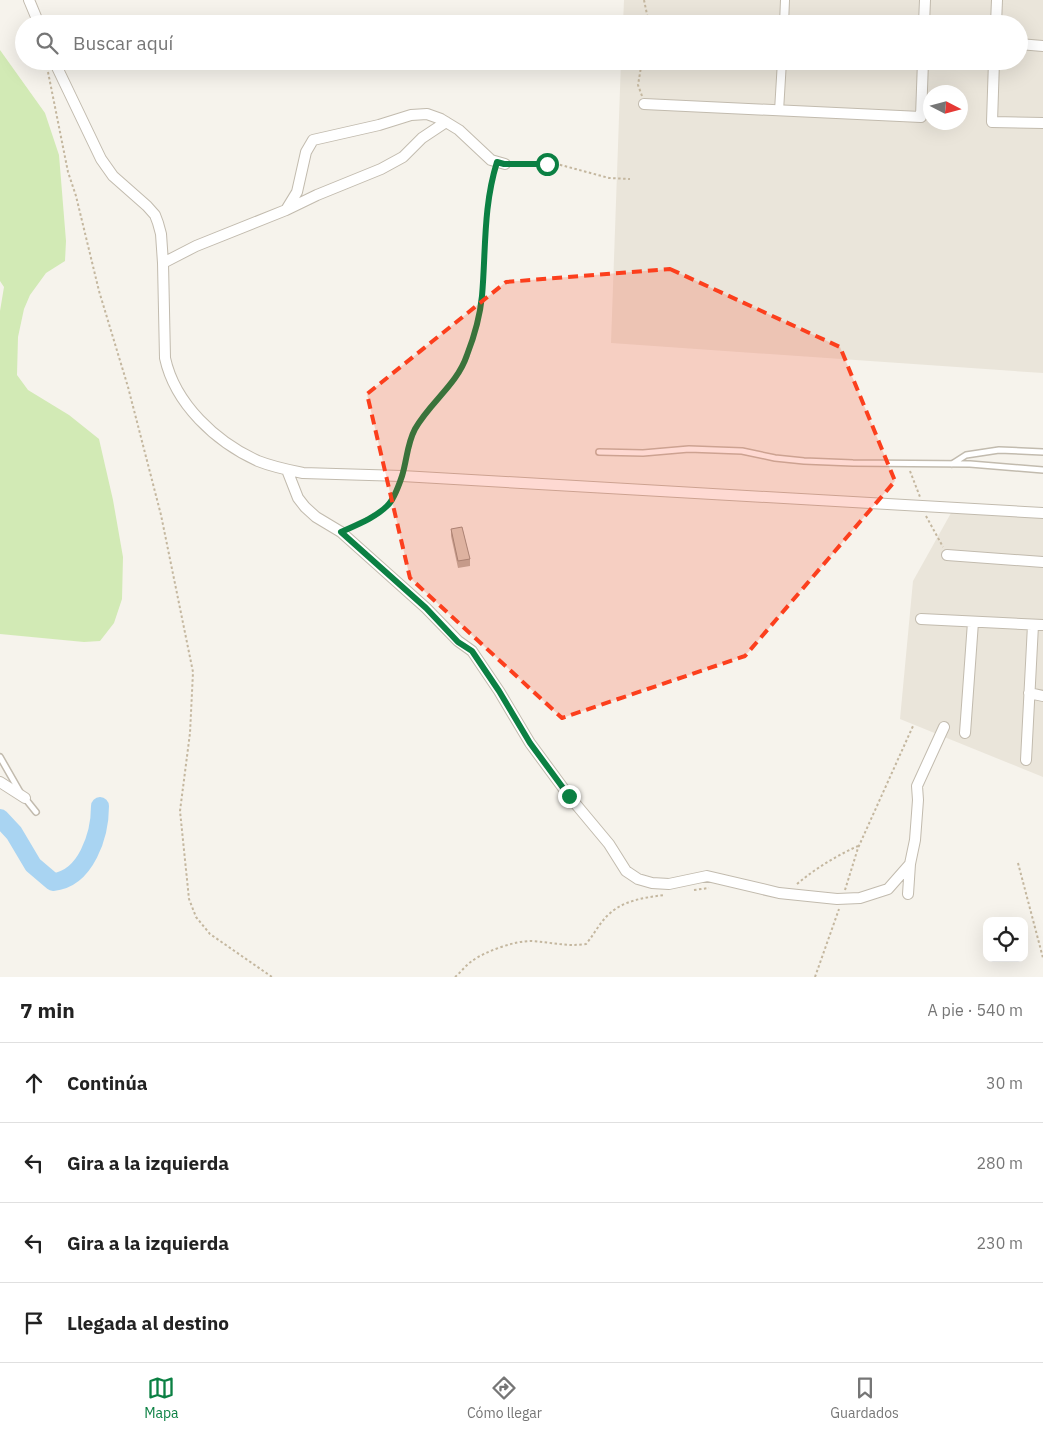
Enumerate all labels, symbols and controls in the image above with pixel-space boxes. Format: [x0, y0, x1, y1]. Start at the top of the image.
search box [15, 15, 1028, 70]
icon: search [33, 29, 61, 57]
text: Buscar aquí [73, 31, 173, 55]
north arrow [923, 85, 968, 130]
route start [536, 153, 559, 176]
route end [558, 785, 581, 808]
map controls [983, 917, 1028, 962]
button: locate [983, 917, 1028, 962]
text: 7 min [20, 996, 75, 1024]
text: A pie · 540 m [928, 1000, 1023, 1020]
icon: ahead [20, 1069, 48, 1097]
text: Continúa [67, 1071, 148, 1095]
text: 30 m [986, 1073, 1023, 1093]
icon: left [20, 1149, 48, 1177]
text: Gira a la izquierda [67, 1151, 229, 1175]
text: 280 m [976, 1153, 1023, 1173]
icon: left [20, 1229, 48, 1257]
text: Gira a la izquierda [67, 1231, 229, 1255]
text: 230 m [976, 1233, 1023, 1253]
icon: arrive [20, 1309, 48, 1337]
text: Llegada al destino [67, 1311, 229, 1335]
tab: Mapa [144, 1374, 179, 1422]
tab: Cómo llegar [467, 1374, 542, 1422]
tab: Guardados [830, 1374, 899, 1422]

